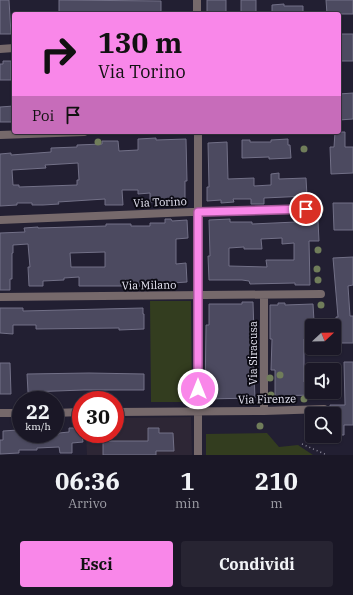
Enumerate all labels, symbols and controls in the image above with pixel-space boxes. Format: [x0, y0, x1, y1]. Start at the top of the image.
text: 130 m [98, 24, 182, 61]
icon: right [32, 28, 84, 80]
text: Via Torino [98, 60, 186, 83]
icon: arrive [62, 104, 84, 126]
text: Poi [32, 106, 54, 125]
pin [289, 192, 323, 226]
street label: Via Torino [133, 194, 187, 210]
icon: arrive [295, 198, 317, 220]
street label: Via Milano [122, 278, 176, 292]
north arrow [305, 319, 341, 355]
map controls [305, 319, 341, 443]
street label: Via Siracusa [246, 321, 260, 385]
button: sound [305, 363, 341, 399]
position arrow [177, 368, 219, 410]
speed limit sign: 30 [72, 391, 124, 443]
street label: Via Firenze [238, 391, 296, 407]
text: 22 [26, 398, 50, 425]
button: search [305, 407, 341, 443]
text: km/h [25, 420, 51, 433]
text: 06:36 [55, 465, 120, 497]
text: 1 [180, 465, 195, 497]
text: 210 [255, 465, 298, 497]
text: Arrivo [68, 495, 107, 512]
text: min [175, 495, 200, 512]
text: m [270, 495, 283, 512]
button: Esci [20, 541, 173, 587]
button: Condividi [181, 541, 333, 587]

